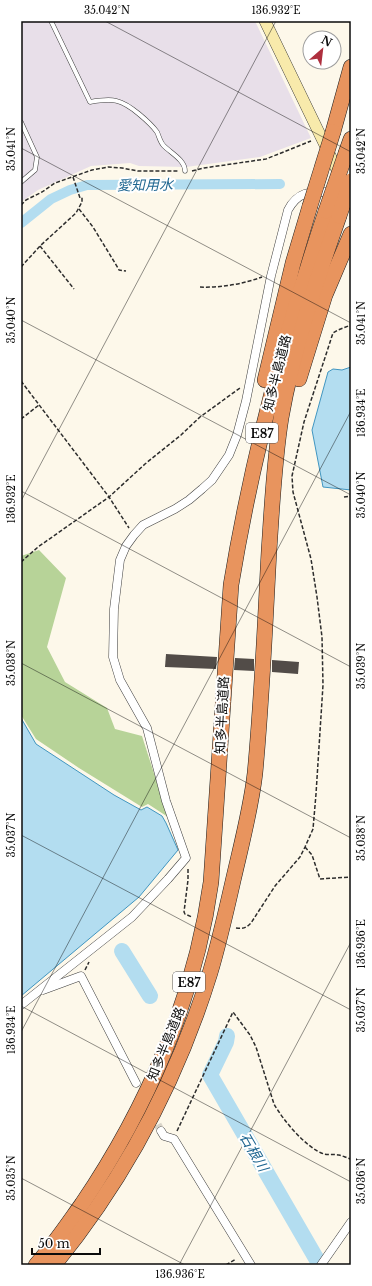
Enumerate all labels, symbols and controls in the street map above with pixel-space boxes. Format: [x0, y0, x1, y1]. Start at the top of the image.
text: 35.042°N [84, 4, 130, 17]
text: 136.932°E [251, 4, 301, 17]
north arrow [302, 30, 342, 70]
text: N [319, 33, 335, 50]
text: 35.041°N [5, 127, 18, 171]
text: 35.042°N [355, 128, 368, 174]
water label: 愛知用水 [117, 175, 175, 194]
text: 35.040°N [5, 297, 18, 343]
text: 35.041°N [355, 301, 368, 345]
street label: 知多半島道路 [259, 333, 295, 413]
text: 136.934°E [355, 389, 368, 437]
road number: E87 [246, 423, 278, 443]
text: 35.040°N [355, 472, 368, 518]
text: 136.932°E [5, 474, 18, 524]
text: 35.038°N [5, 640, 18, 686]
text: 35.039°N [355, 643, 368, 689]
street label: 知多半島道路 [211, 676, 233, 754]
text: 35.037°N [5, 813, 18, 857]
text: 35.038°N [355, 815, 368, 861]
text: 136.936°E [355, 919, 368, 969]
road number: E87 [173, 972, 205, 992]
text: 35.037°N [355, 988, 368, 1032]
street label: 知多半島道路 [144, 1005, 188, 1083]
text: 136.934°E [5, 1006, 18, 1054]
water label: 石根川 [236, 1129, 273, 1176]
text: 35.035°N [5, 1155, 18, 1201]
text: 35.036°N [355, 1158, 368, 1204]
scale bar [32, 1230, 100, 1256]
text: 50 m [38, 1236, 70, 1251]
text: 136.936°E [155, 1268, 205, 1281]

